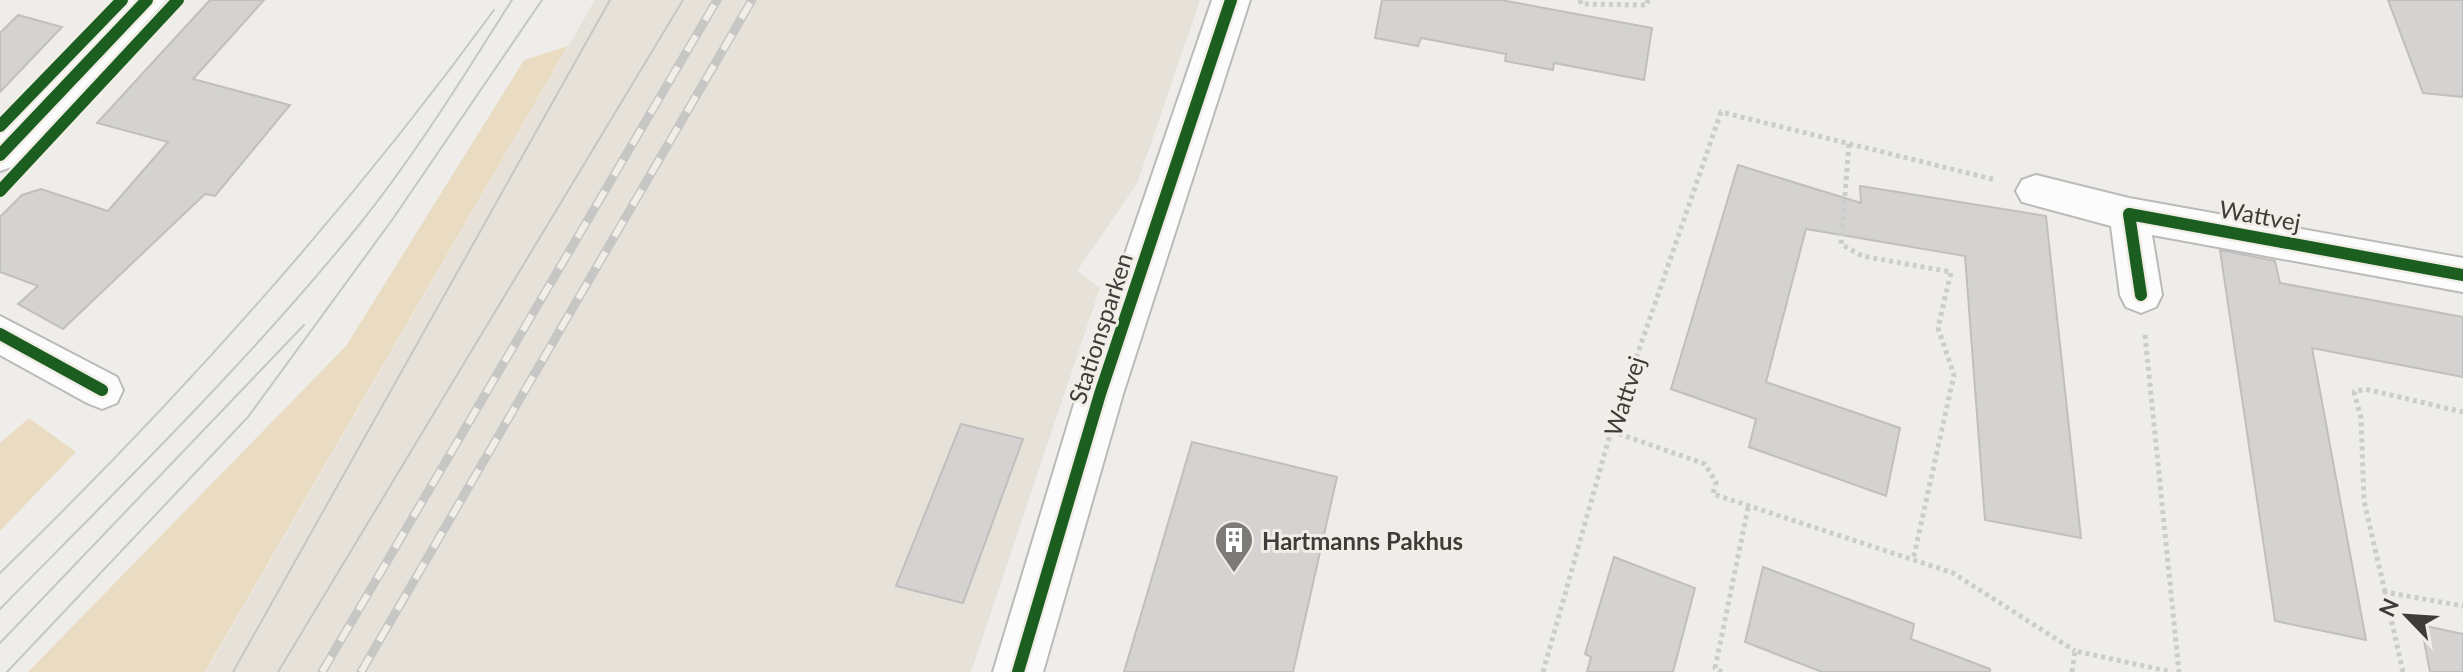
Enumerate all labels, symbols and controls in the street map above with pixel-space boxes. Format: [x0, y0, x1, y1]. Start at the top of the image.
street label: Wattvej [2217, 194, 2303, 236]
street label: Stationsparken [1062, 249, 1138, 407]
street label: Wattvej [1598, 352, 1650, 440]
building icon: Hartmanns Pakhus [1213, 519, 1255, 574]
place label: Hartmanns Pakhus [1262, 526, 1463, 555]
north arrow [2367, 576, 2447, 656]
text: N [2373, 594, 2404, 621]

